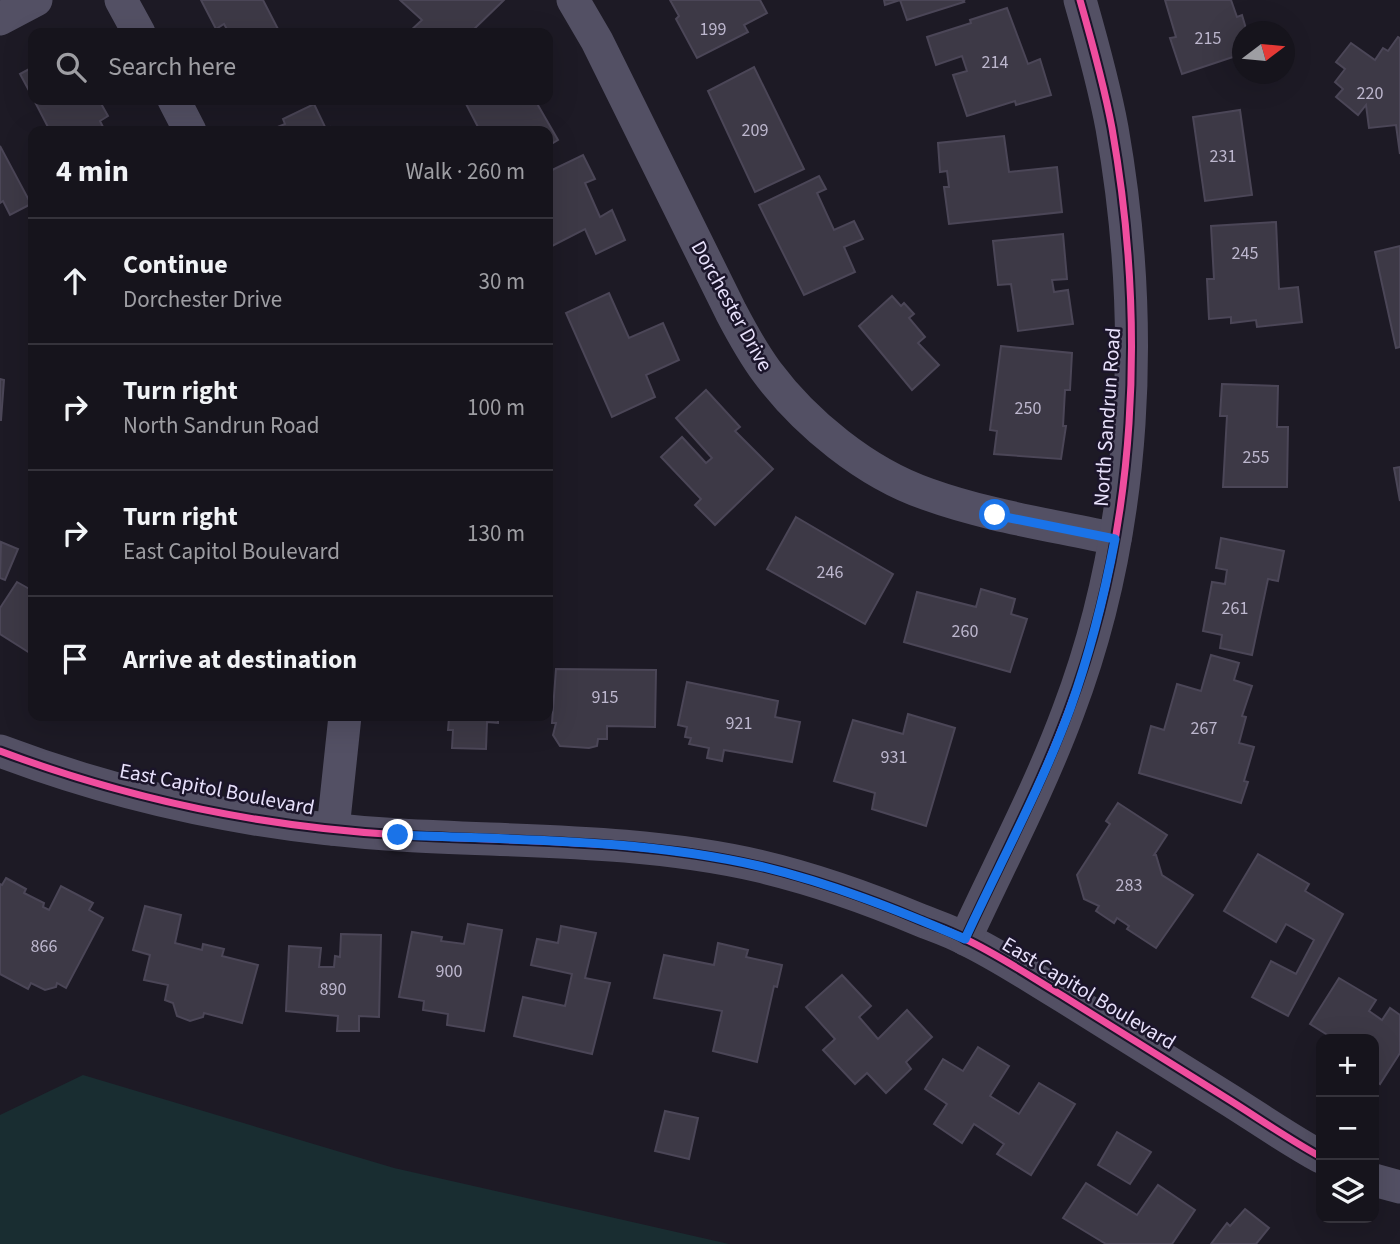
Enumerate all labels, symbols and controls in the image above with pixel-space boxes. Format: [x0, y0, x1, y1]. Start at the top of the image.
house number: 199 [700, 17, 726, 42]
north arrow [1232, 21, 1295, 84]
house number: 215 [1195, 26, 1221, 51]
search box [28, 28, 553, 105]
icon: search [52, 48, 90, 86]
text: Search here [108, 48, 236, 85]
house number: 214 [982, 50, 1008, 75]
house number: 220 [1357, 81, 1383, 106]
house number: 209 [742, 118, 768, 143]
house number: 231 [1210, 144, 1236, 169]
text: 4 min [56, 150, 129, 193]
text: Walk · 260 m [406, 155, 525, 188]
street label: Dorchester Drive [684, 235, 780, 377]
house number: 245 [1232, 241, 1258, 266]
text: Continue [123, 246, 228, 283]
icon: ahead [56, 262, 94, 300]
text: 30 m [478, 265, 525, 298]
text: Dorchester Drive [123, 283, 282, 316]
street label: North Sandrun Road [1086, 326, 1128, 508]
text: Turn right [123, 372, 238, 409]
icon: right [56, 388, 94, 426]
text: 100 m [467, 391, 525, 424]
house number: 250 [1015, 396, 1041, 421]
text: North Sandrun Road [123, 409, 319, 442]
house number: 255 [1243, 445, 1269, 470]
text: Turn right [123, 498, 238, 535]
route start [979, 499, 1010, 530]
icon: right [56, 514, 94, 552]
text: 130 m [467, 517, 525, 550]
text: East Capitol Boulevard [123, 535, 340, 568]
house number: 246 [817, 560, 843, 585]
house number: 261 [1222, 596, 1248, 621]
house number: 260 [952, 619, 978, 644]
icon: arrive [56, 640, 94, 678]
text: Arrive at destination [123, 641, 357, 678]
house number: 915 [592, 685, 618, 710]
house number: 921 [726, 711, 752, 736]
house number: 267 [1191, 716, 1217, 741]
house number: 931 [881, 745, 907, 770]
street label: East Capitol Boulevard [117, 755, 317, 823]
route end [382, 819, 413, 850]
house number: 283 [1116, 873, 1142, 898]
street label: East Capitol Boulevard [996, 929, 1182, 1057]
house number: 866 [31, 934, 57, 959]
house number: 900 [436, 959, 462, 984]
house number: 890 [320, 977, 346, 1002]
map controls [1316, 1034, 1379, 1223]
button: + [1316, 1034, 1379, 1097]
button: − [1316, 1097, 1379, 1160]
button: layers [1316, 1160, 1379, 1223]

